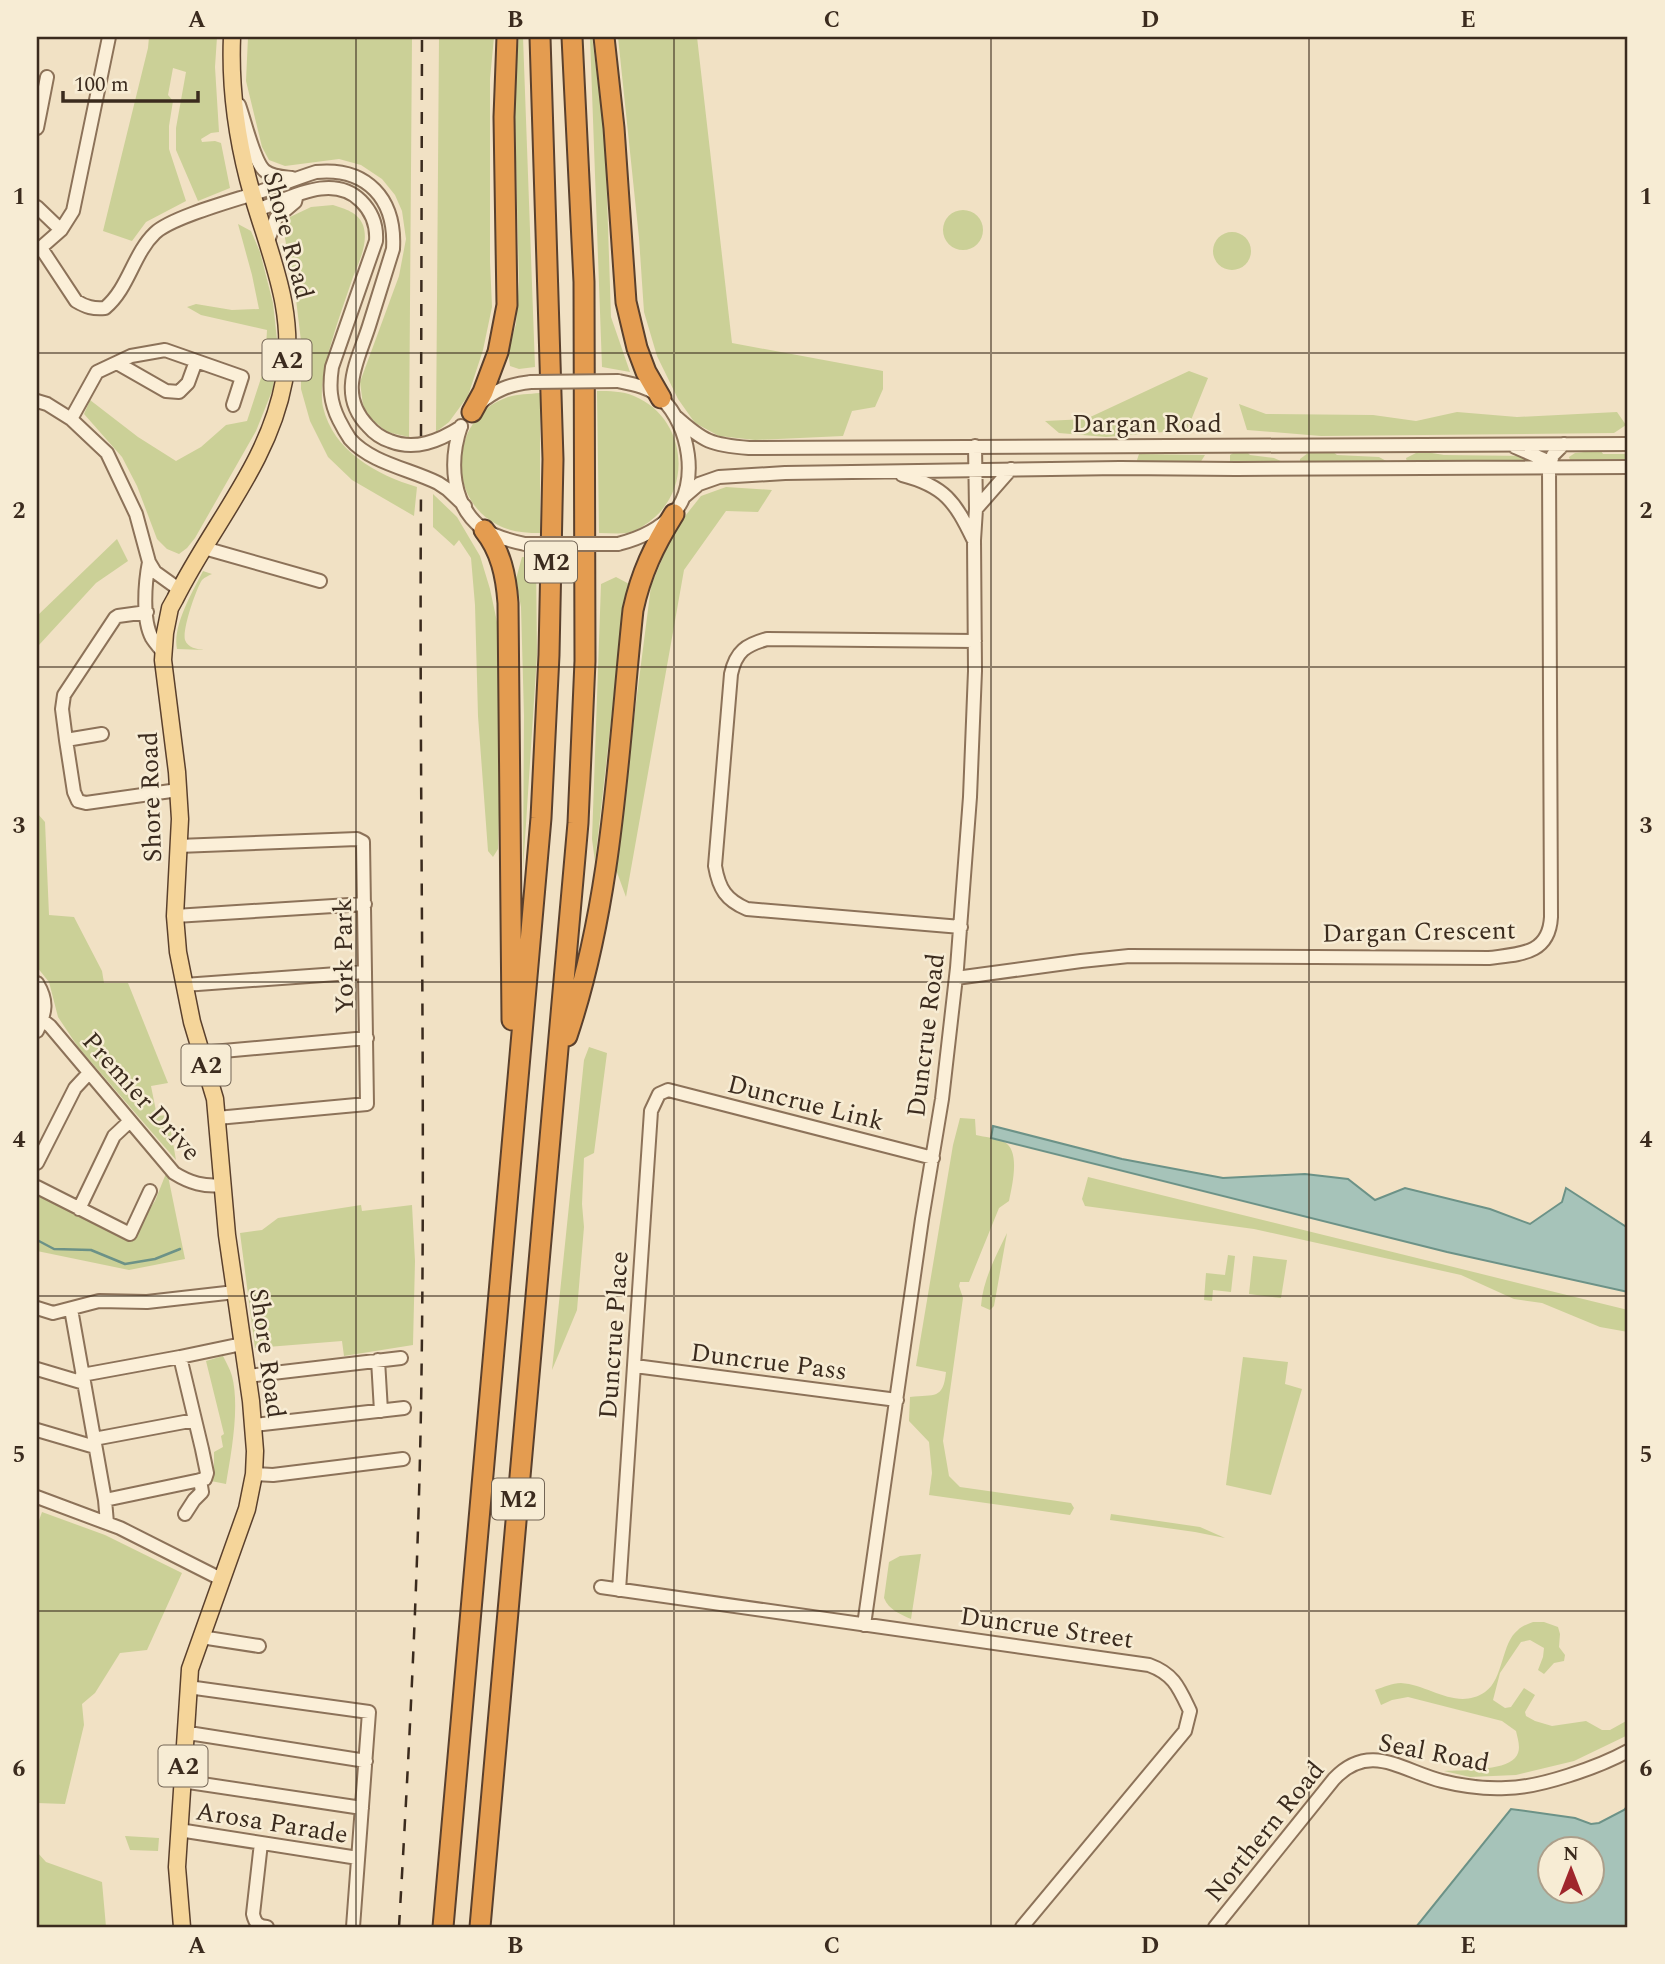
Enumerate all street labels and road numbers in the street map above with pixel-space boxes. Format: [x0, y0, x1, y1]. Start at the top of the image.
street label: Shore Road [252, 167, 324, 304]
road number: A2 [262, 340, 312, 380]
street label: Dargan Road [1072, 404, 1222, 444]
road number: M2 [525, 542, 577, 582]
street label: Shore Road [129, 731, 173, 863]
street label: York Park [323, 898, 365, 1014]
street label: Dargan Crescent [1322, 910, 1516, 954]
street label: Duncrue Road [896, 951, 956, 1119]
street label: Premier Drive [72, 1023, 211, 1171]
road number: A2 [182, 1044, 230, 1086]
street label: Duncrue Link [723, 1064, 888, 1142]
street label: Duncrue Place [588, 1250, 640, 1420]
street label: Shore Road [238, 1285, 296, 1421]
street label: Duncrue Pass [688, 1333, 849, 1391]
road number: M2 [492, 1478, 544, 1520]
street label: Duncrue Street [958, 1596, 1136, 1660]
street label: Seal Road [1375, 1723, 1493, 1783]
road number: A2 [158, 1746, 208, 1786]
street label: Northern Road [1195, 1752, 1335, 1911]
street label: Arosa Parade [193, 1791, 351, 1855]

